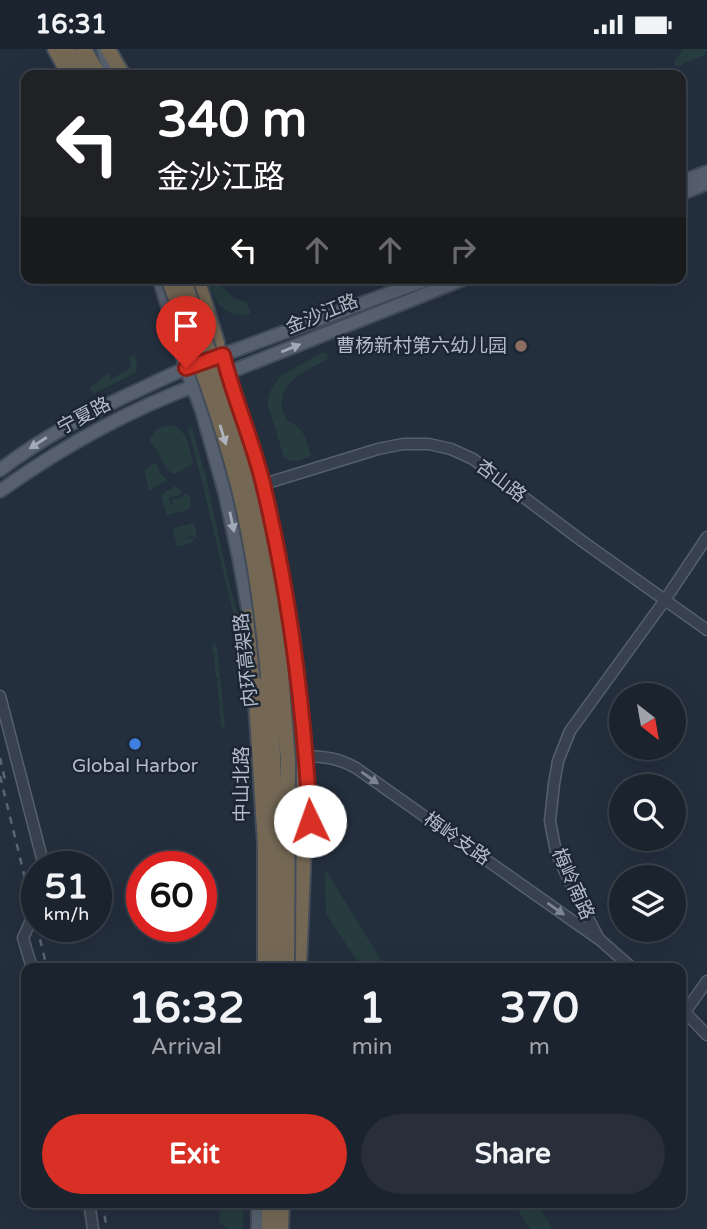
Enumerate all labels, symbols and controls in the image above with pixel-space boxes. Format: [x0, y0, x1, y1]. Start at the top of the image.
text: 16:31 [35, 9, 107, 40]
text: 340 m [157, 91, 307, 150]
icon: left [42, 98, 133, 189]
text: 金沙江路 [157, 159, 285, 197]
icon: left [225, 231, 263, 269]
icon: ahead [298, 231, 336, 269]
icon: ahead [371, 231, 409, 269]
icon: right [444, 231, 482, 269]
street label: 金沙江路 [283, 290, 361, 338]
pin [156, 296, 216, 368]
icon: arrive [167, 307, 205, 345]
place label: 曹杨新村第六幼儿园 [336, 335, 507, 357]
marker: 曹杨新村第六幼儿园 [513, 338, 529, 354]
one-way arrow [280, 342, 301, 353]
street label: 宁夏路 [54, 393, 114, 439]
one-way arrow [218, 425, 228, 446]
one-way arrow [28, 437, 47, 450]
street label: 杏山路 [472, 455, 530, 507]
one-way arrow [226, 511, 237, 533]
street label: 内环高架路 [230, 612, 262, 708]
north arrow [609, 683, 686, 759]
map controls [609, 683, 686, 942]
marker: Global Harbor [127, 736, 143, 752]
street label: 中山北路 [231, 746, 253, 822]
place label: Global Harbor [72, 755, 199, 777]
one-way arrow [361, 771, 379, 785]
button: search [609, 774, 686, 851]
position arrow [273, 784, 347, 858]
street label: 梅岭支路 [420, 808, 494, 870]
street label: 梅岭南路 [547, 845, 599, 923]
speed limit sign: 60 [126, 851, 217, 942]
button: layers [609, 865, 686, 942]
text: 51 [45, 866, 88, 908]
one-way arrow [547, 902, 565, 916]
text: km/h [44, 903, 89, 925]
text: 16:32 [128, 983, 245, 1034]
text: 1 [359, 983, 385, 1034]
text: 370 [500, 983, 579, 1034]
text: Arrival [151, 1033, 222, 1061]
text: min [352, 1033, 393, 1061]
text: m [529, 1033, 550, 1061]
button: Exit [42, 1114, 347, 1194]
button: Share [361, 1114, 665, 1194]

